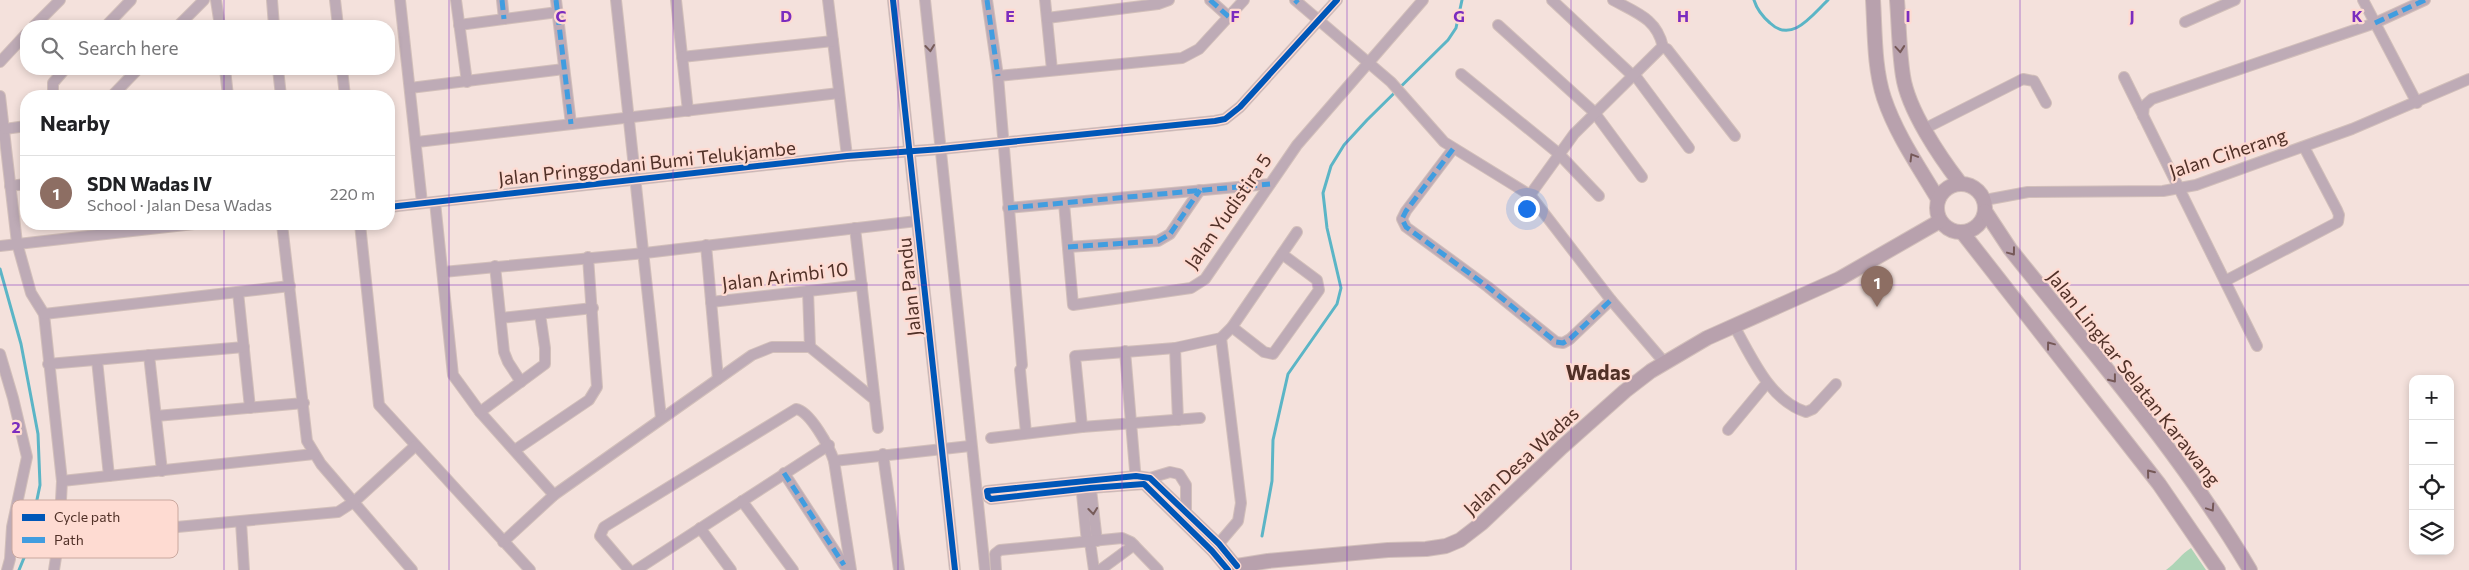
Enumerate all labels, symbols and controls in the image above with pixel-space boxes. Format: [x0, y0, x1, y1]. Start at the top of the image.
text: C [556, 6, 567, 25]
text: D [780, 6, 792, 25]
text: E [1005, 6, 1015, 25]
text: F [1230, 6, 1240, 25]
text: G [1453, 6, 1465, 25]
text: H [1677, 6, 1689, 25]
text: I [1905, 6, 1911, 25]
text: J [2129, 6, 2135, 25]
text: K [2351, 6, 2363, 25]
search box [20, 20, 395, 75]
icon: search [38, 34, 66, 62]
text: Search here [78, 36, 178, 59]
one-way arrow [924, 45, 935, 53]
one-way arrow [1895, 45, 1906, 53]
text: Nearby [40, 110, 110, 135]
street label: Jalan Ciherang [2166, 123, 2289, 182]
street label: Jalan Pringgodani Bumi Telukjambe [497, 135, 797, 190]
street label: Jalan Yudistira 5 [1179, 149, 1276, 273]
one-way arrow [1910, 154, 1920, 163]
text: SDN Wadas IV [87, 172, 212, 195]
text: 1 [52, 184, 60, 203]
text: 220 m [330, 184, 375, 203]
text: School · Jalan Desa Wadas [87, 195, 272, 214]
your location [1514, 196, 1540, 222]
street label: Jalan Pandu [892, 237, 925, 338]
one-way arrow [2006, 246, 2015, 256]
street label: Jalan Arimbi 10 [720, 256, 849, 295]
street label: Jalan Lingkar Selatan Karawang [2043, 265, 2226, 490]
pin: 1 [1861, 266, 1893, 307]
one-way arrow [2047, 342, 2055, 351]
district label: Wadas [1565, 359, 1631, 384]
one-way arrow [2108, 373, 2116, 382]
map controls [2409, 375, 2454, 555]
button: + [2409, 375, 2454, 420]
street label: Jalan Desa Wadas [1458, 401, 1583, 520]
text: 2 [11, 417, 21, 436]
button: − [2409, 420, 2454, 465]
button: locate [2409, 465, 2454, 510]
one-way arrow [2147, 470, 2155, 479]
legend [12, 500, 178, 558]
one-way arrow [2205, 503, 2214, 512]
one-way arrow [1087, 507, 1098, 515]
text: Cycle path [54, 508, 120, 525]
button: layers [2409, 510, 2454, 555]
text: Path [54, 531, 84, 548]

